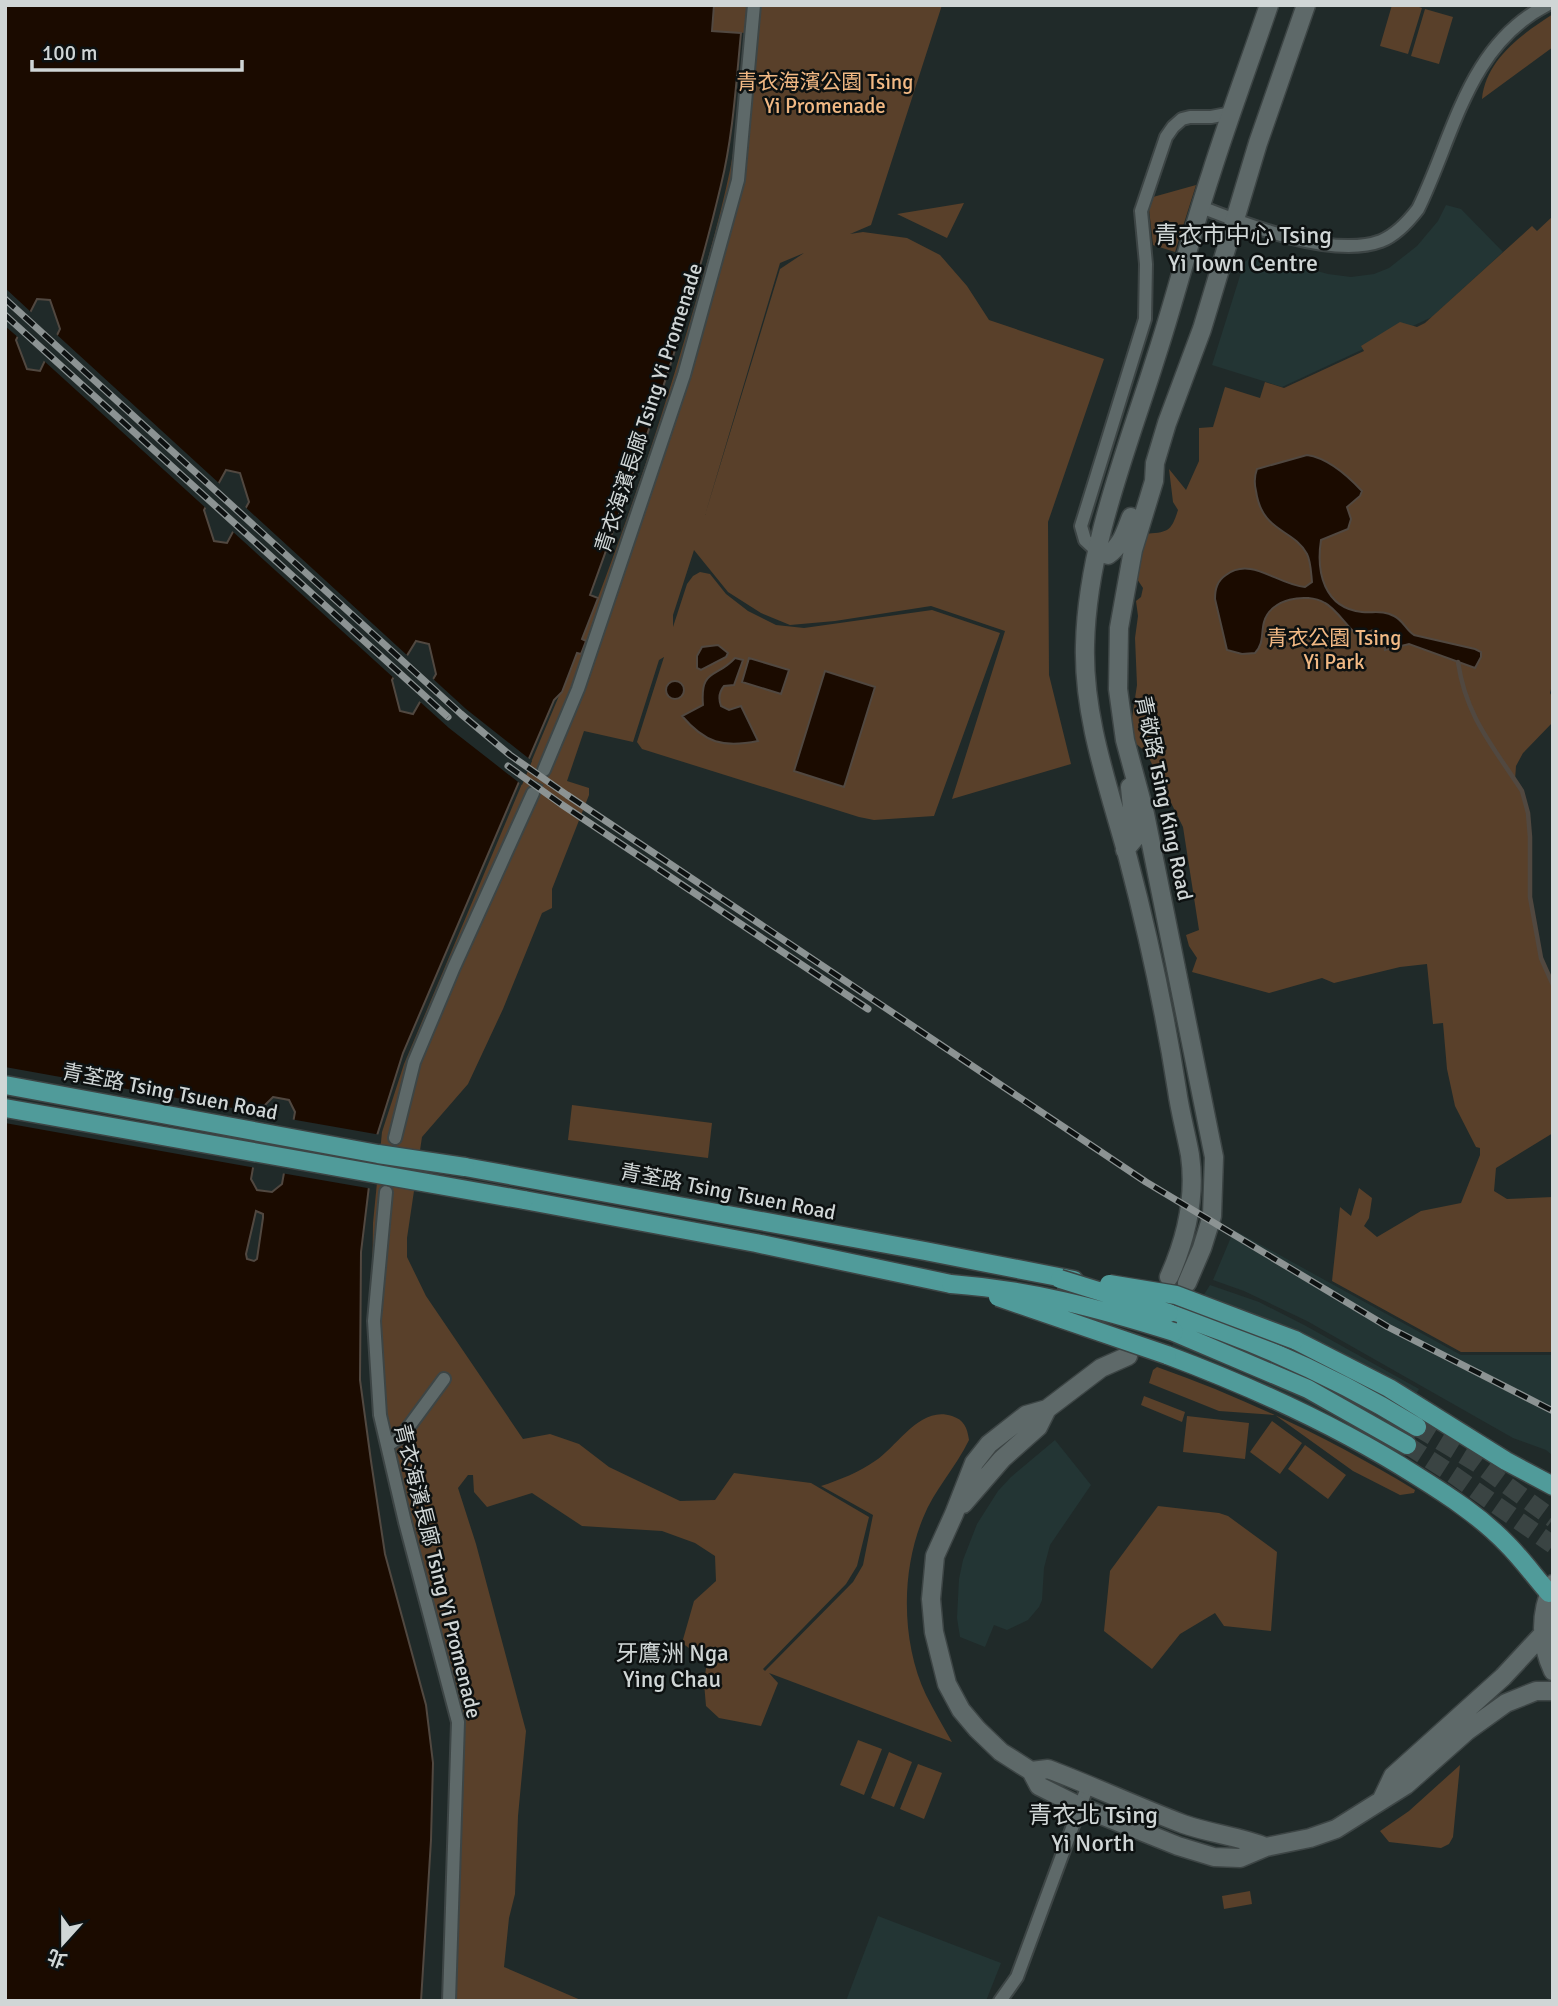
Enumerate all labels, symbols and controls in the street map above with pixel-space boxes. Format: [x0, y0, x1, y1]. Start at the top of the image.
scale bar [32, 28, 242, 72]
text: 100 m [42, 40, 97, 66]
park label: 青衣海濱公園 Tsing Yi Promenade [737, 69, 913, 119]
district label: 青衣市中心 Tsing Yi Town Centre [1154, 220, 1332, 278]
street label: 青衣海濱長廊 Tsing Yi Promenade [590, 260, 708, 556]
park label: 青衣公園 Tsing Yi Park [1267, 625, 1401, 675]
street label: 青敬路 Tsing King Road [1130, 693, 1198, 903]
street label: 青荃路 Tsing Tsuen Road [60, 1058, 280, 1126]
street label: 青荃路 Tsing Tsuen Road [618, 1158, 838, 1226]
street label: 青衣海濱長廊 Tsing Yi Promenade [389, 1421, 487, 1721]
district label: 牙鷹洲 Nga Ying Chau [615, 1639, 729, 1694]
district label: 青衣北 Tsing Yi North [1028, 1800, 1158, 1858]
north arrow [28, 1908, 98, 1978]
text: 北 [44, 1943, 70, 1973]

